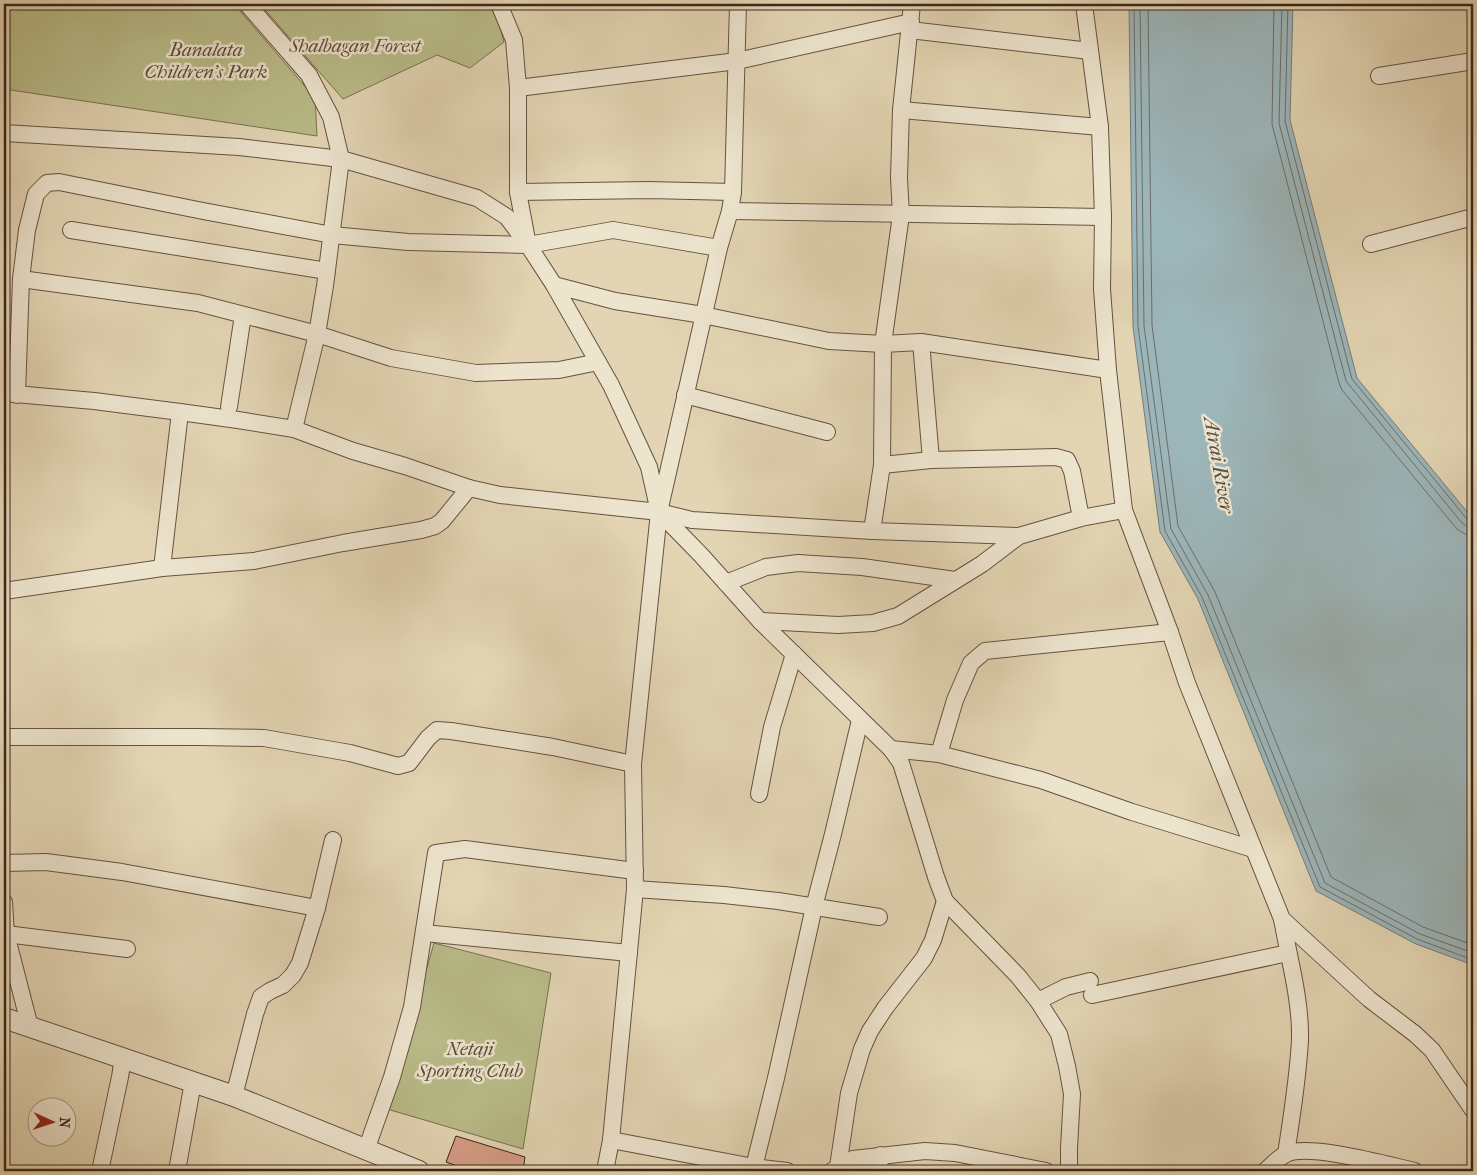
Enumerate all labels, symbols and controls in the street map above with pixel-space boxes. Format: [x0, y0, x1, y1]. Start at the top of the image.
park label: Shalbagan Forest [288, 35, 422, 57]
park label: Banalata Children's Park [144, 39, 268, 83]
water label: Atrai River [1199, 412, 1239, 517]
park label: Netaji Sporting Club [416, 1038, 523, 1082]
north arrow [28, 1098, 78, 1148]
text: N [56, 1117, 73, 1129]

